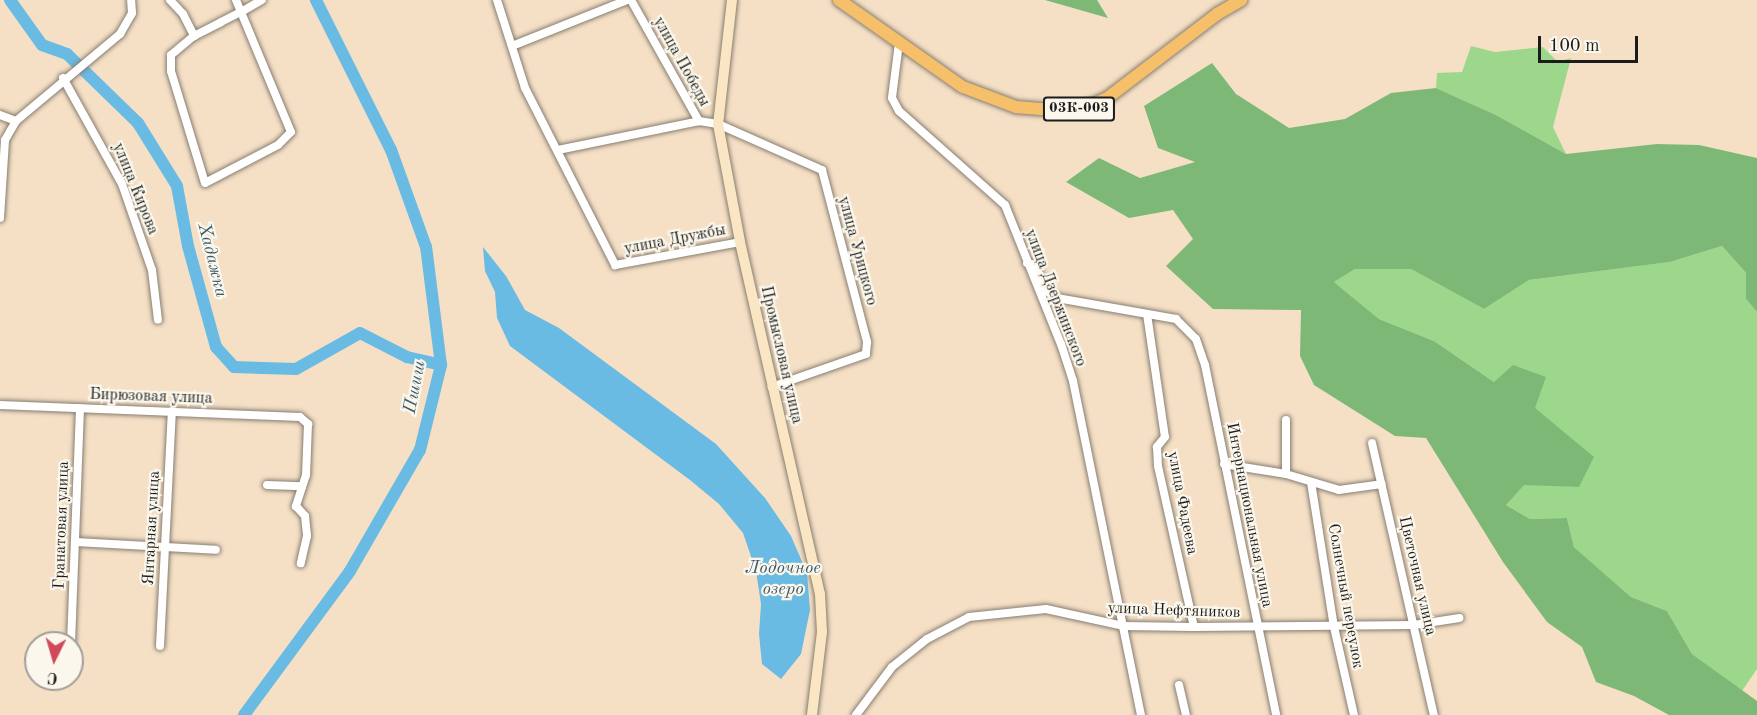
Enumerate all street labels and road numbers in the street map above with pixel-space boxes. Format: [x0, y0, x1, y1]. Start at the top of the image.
street label: улица Победы [648, 14, 714, 110]
road number: 03К-003 [1042, 97, 1116, 121]
street label: улица Кирова [108, 140, 162, 238]
street label: улица Урицкого [833, 194, 881, 308]
street label: улица Дружбы [623, 221, 727, 259]
street label: улица Дзержинского [1020, 227, 1090, 369]
street label: Промысловая улица [756, 284, 806, 426]
street label: Бирюзовая улица [89, 385, 213, 409]
street label: Интернациональная улица [1222, 421, 1276, 609]
street label: улица Фадеева [1163, 450, 1201, 556]
street label: Гранатовая улица [50, 461, 74, 589]
street label: Янтарная улица [139, 470, 165, 586]
street label: Цветочная улица [1394, 515, 1440, 637]
street label: Солнечный переулок [1323, 522, 1367, 670]
street label: улица Нефтяников [1107, 599, 1241, 623]

